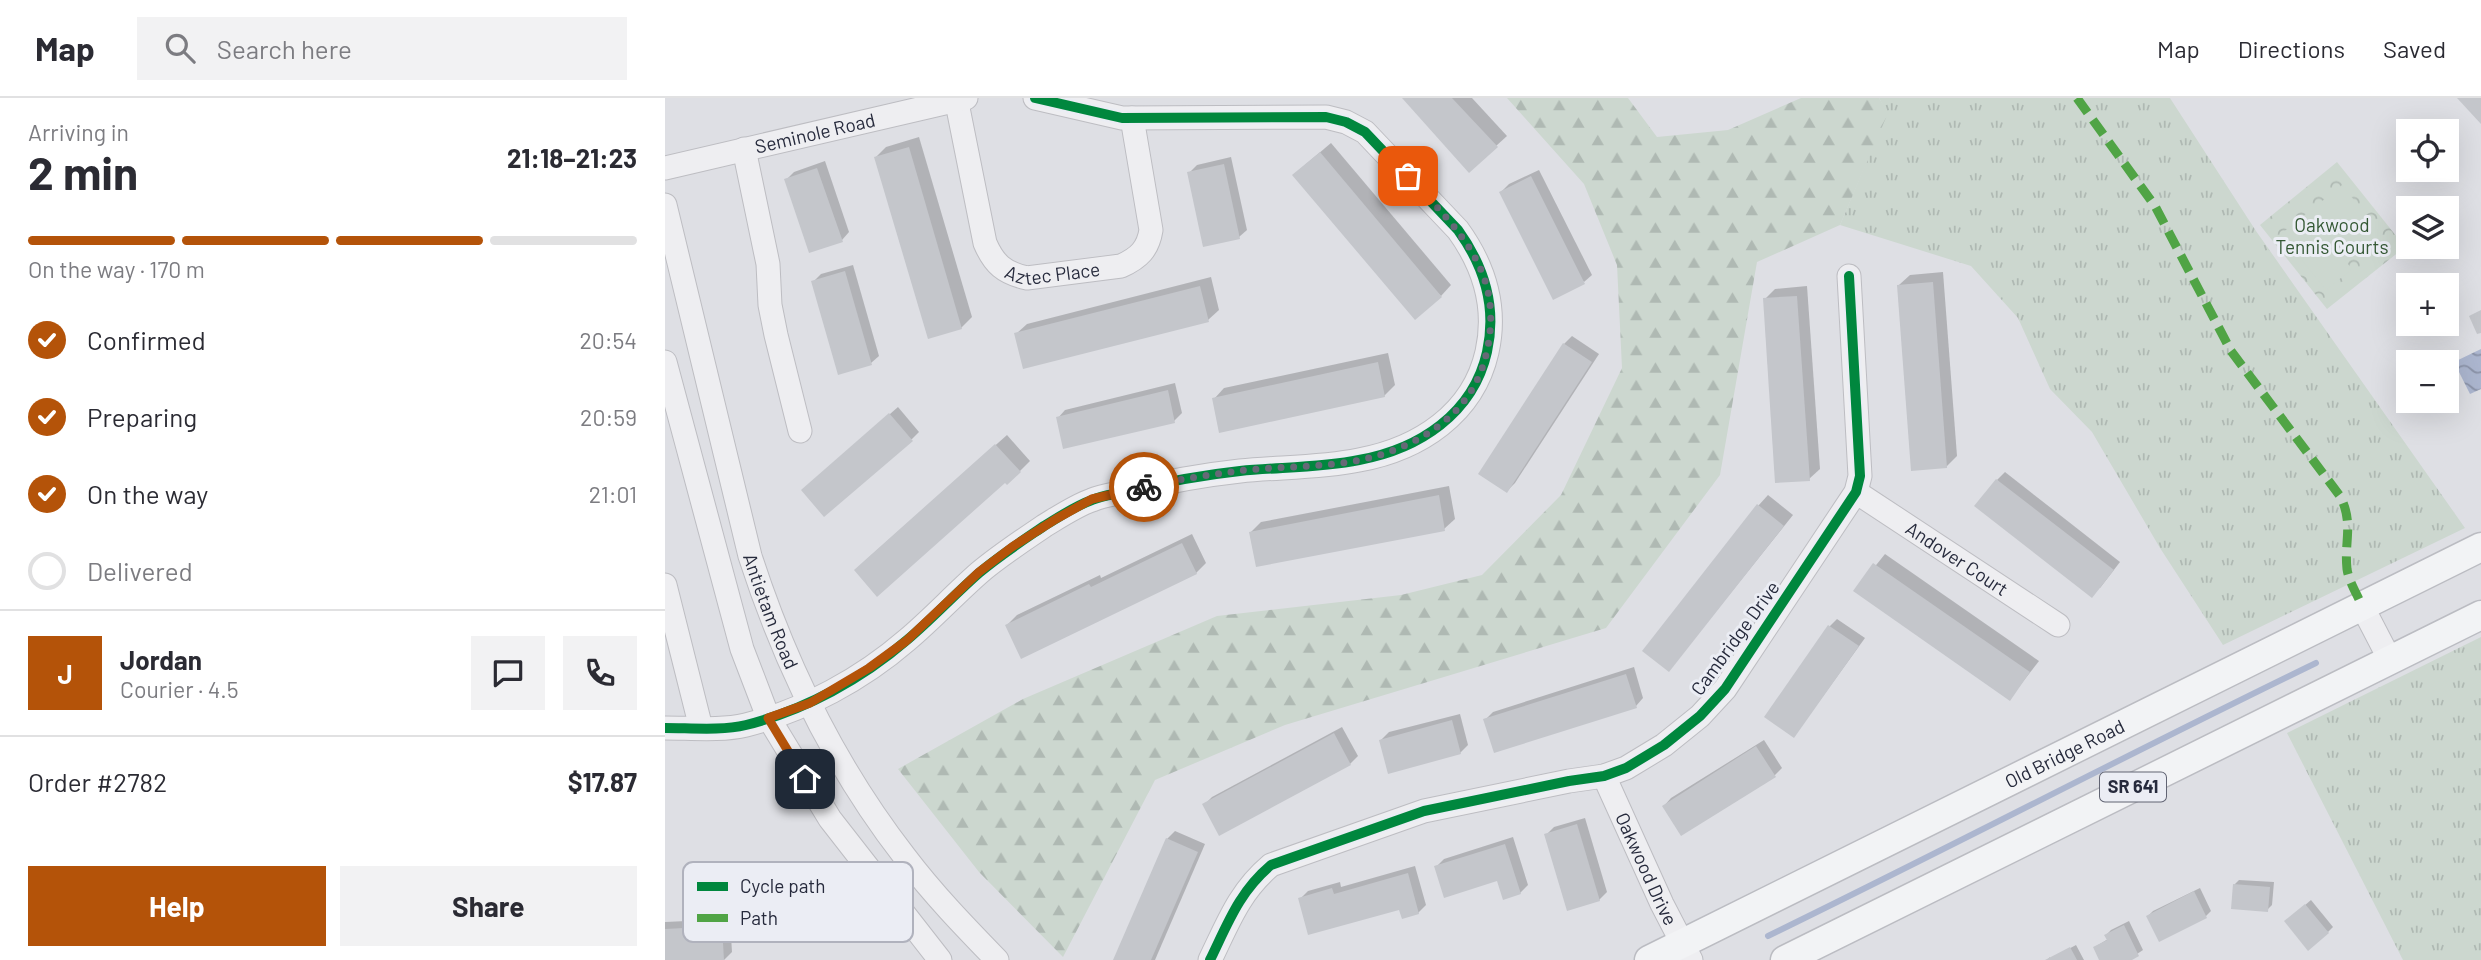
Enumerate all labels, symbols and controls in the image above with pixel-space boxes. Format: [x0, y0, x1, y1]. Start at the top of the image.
search box [137, 17, 627, 80]
text: Map [35, 28, 95, 68]
icon: search [161, 29, 199, 67]
text: Search here [217, 33, 352, 64]
text: Map [2157, 34, 2200, 63]
text: Directions [2238, 34, 2345, 63]
text: Saved [2383, 34, 2446, 63]
street label: Seminole Road [753, 108, 877, 158]
text: Arriving in [28, 118, 129, 146]
map controls [2396, 119, 2459, 413]
button: locate [2396, 119, 2459, 182]
text: 21:18–21:23 [507, 142, 637, 173]
text: 2 min [28, 144, 138, 199]
pin [1378, 146, 1438, 206]
icon: bag [1389, 157, 1427, 195]
button: layers [2396, 196, 2459, 259]
park label: Oakwood Tennis Courts [2275, 213, 2389, 258]
text: On the way · 170 m [28, 255, 205, 283]
street label: Aztec Place [1001, 257, 1101, 289]
button: + [2396, 273, 2459, 336]
icon: check [28, 321, 66, 359]
text: Confirmed [87, 324, 206, 355]
text: 20:54 [579, 326, 637, 354]
button: − [2396, 350, 2459, 413]
icon: check [28, 398, 66, 436]
text: Preparing [87, 401, 197, 432]
text: 20:59 [580, 403, 637, 431]
courier [1109, 452, 1179, 522]
icon: bike [1125, 468, 1163, 506]
icon: check [28, 475, 66, 513]
text: On the way [87, 478, 208, 509]
text: 21:01 [589, 480, 637, 508]
street label: Andover Court [1902, 516, 2013, 600]
street label: Antietam Road [739, 550, 804, 672]
text: Delivered [87, 555, 193, 586]
street label: Cambridge Drive [1685, 576, 1784, 699]
button: chat [471, 636, 545, 710]
button: phone [563, 636, 637, 710]
text: Jordan [120, 644, 202, 675]
text: J [57, 658, 73, 689]
text: Courier · 4.5 [120, 675, 239, 703]
street label: Old Bridge Road [2001, 714, 2128, 793]
pin [775, 749, 835, 809]
icon: home [786, 760, 824, 798]
text: Order #2782 [28, 766, 167, 797]
text: $17.87 [568, 766, 637, 797]
road number: SR 641 [2100, 772, 2166, 802]
street label: Oakwood Drive [1611, 809, 1683, 929]
legend [683, 862, 913, 942]
button: Help [28, 866, 326, 946]
button: Share [340, 866, 637, 946]
text: Cycle path [740, 874, 825, 897]
text: Path [740, 906, 778, 929]

